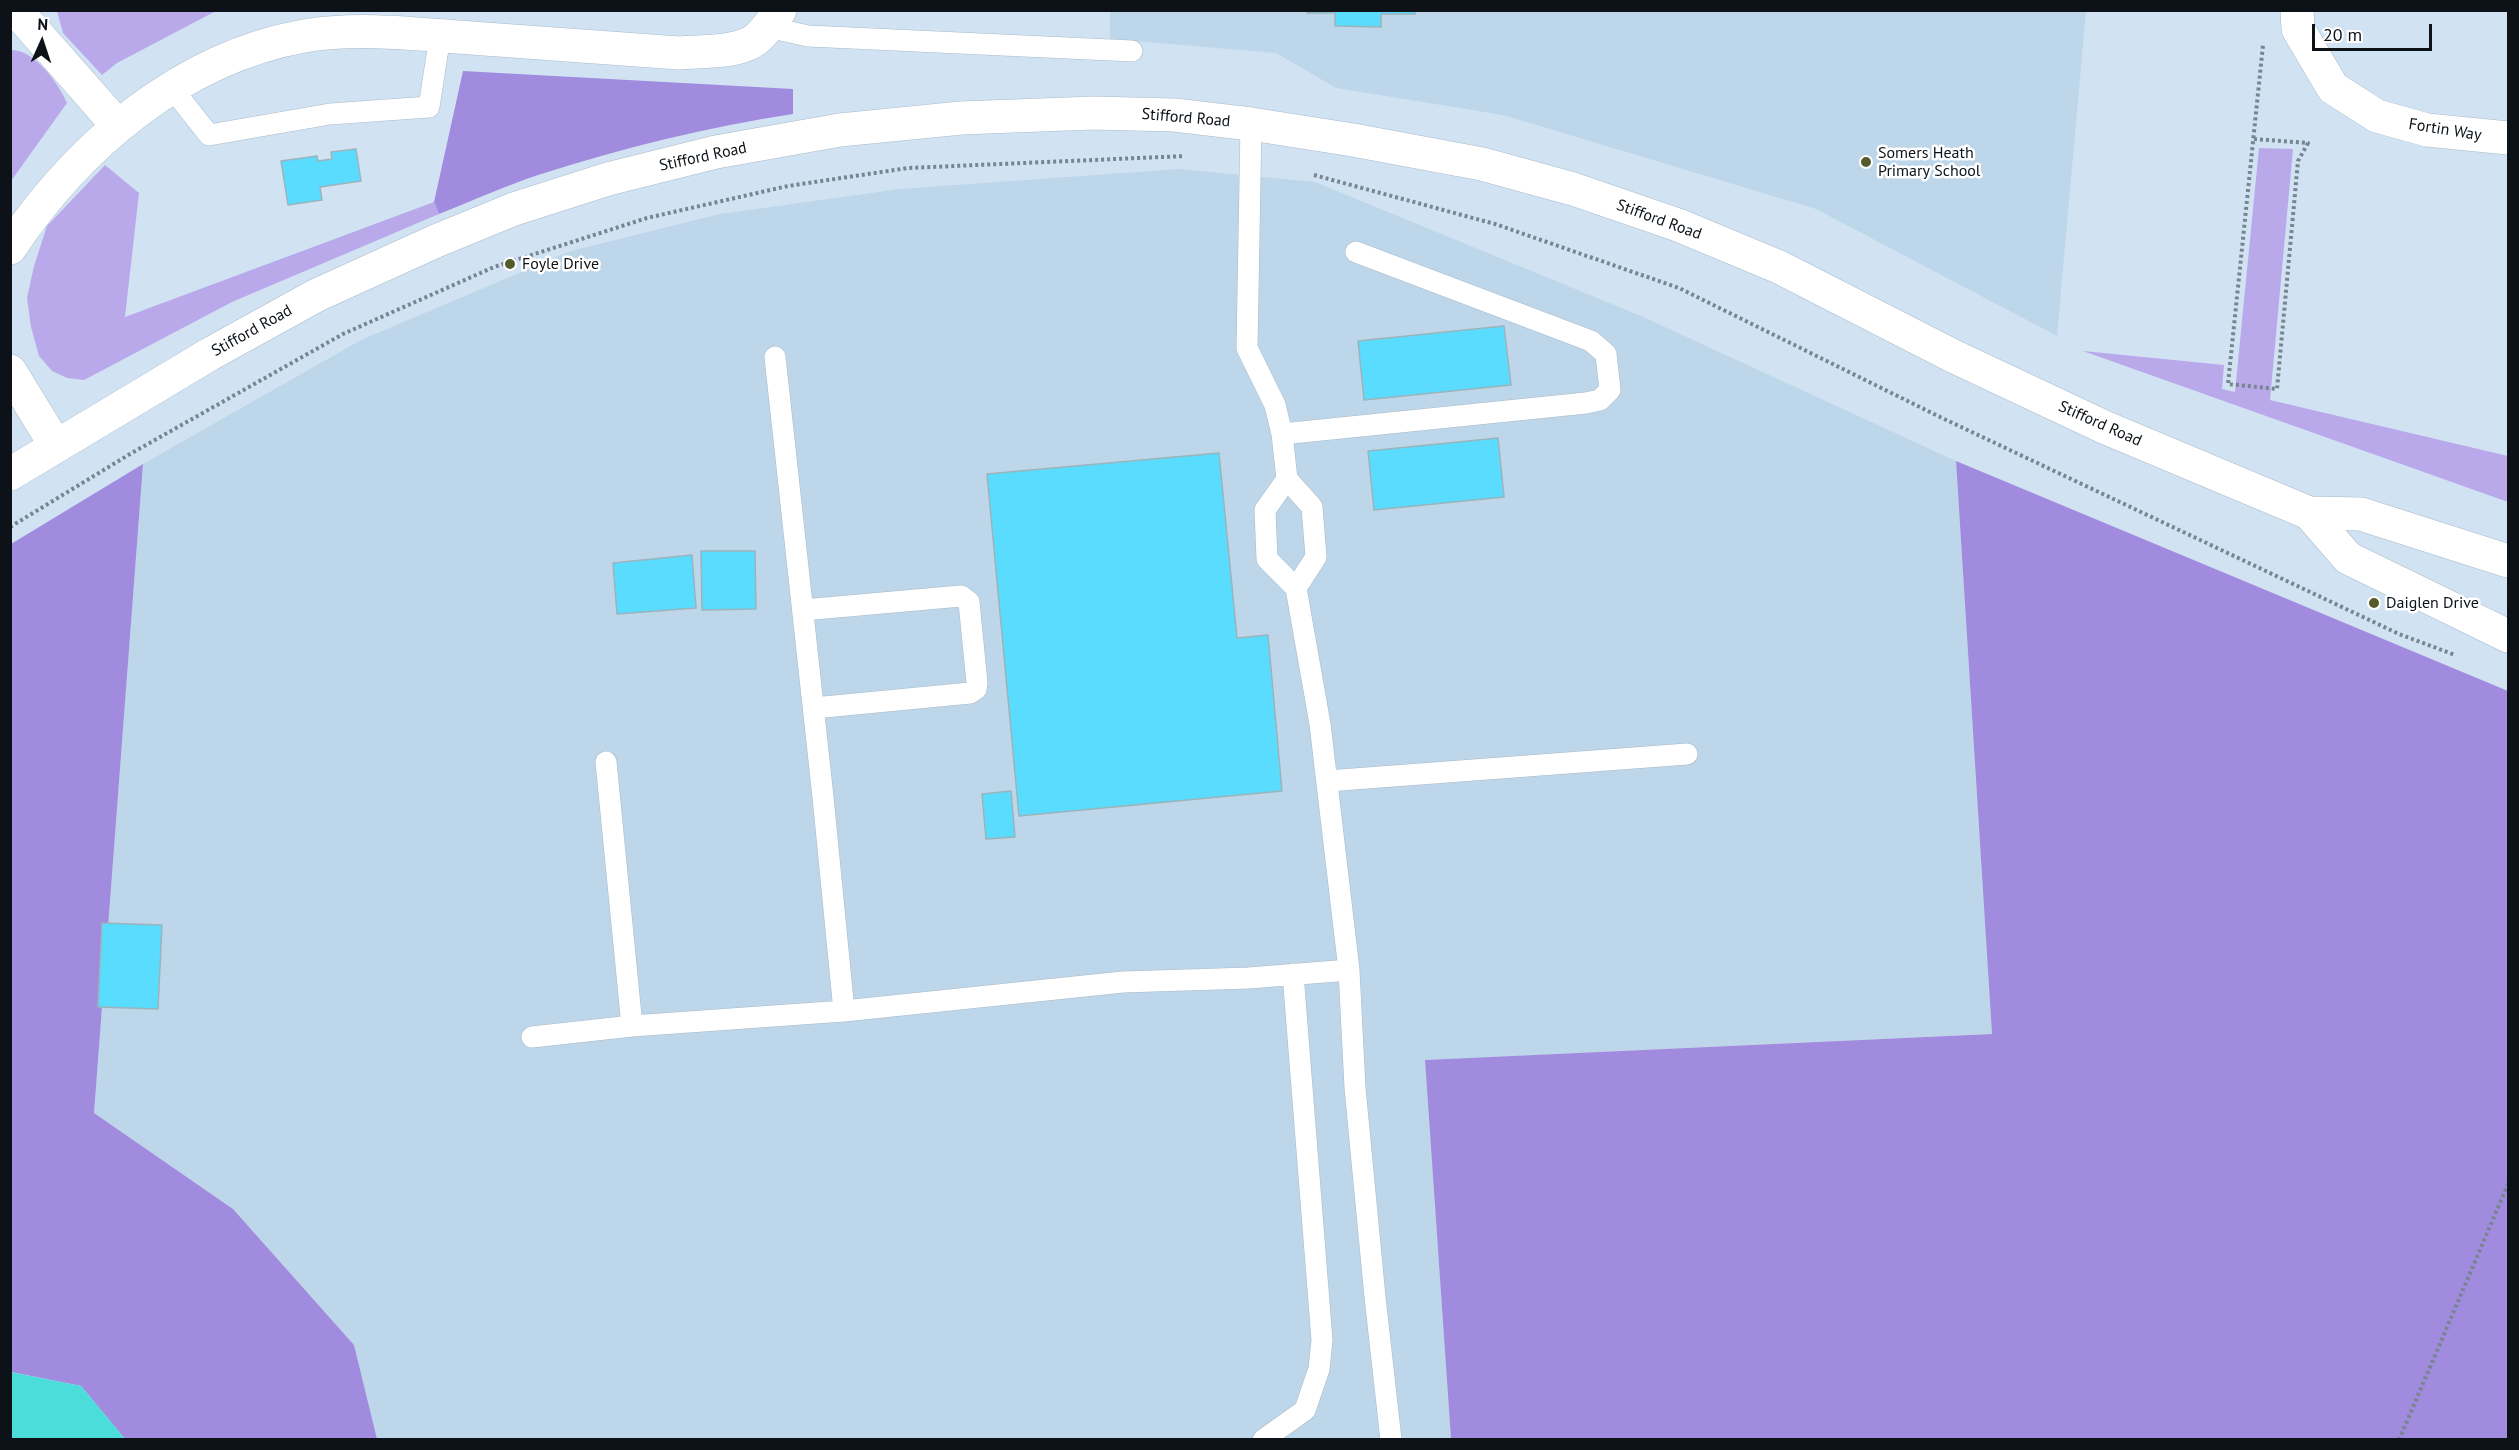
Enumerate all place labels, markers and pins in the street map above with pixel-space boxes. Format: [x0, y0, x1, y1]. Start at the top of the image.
place label: Somers Heath Primary School [1878, 143, 1980, 181]
marker: Somers Heath Primary School [1859, 155, 1873, 169]
place label: Foyle Drive [522, 254, 599, 274]
marker: Foyle Drive [503, 257, 517, 271]
place label: Daiglen Drive [2386, 593, 2479, 613]
marker: Daiglen Drive [2367, 596, 2381, 610]

